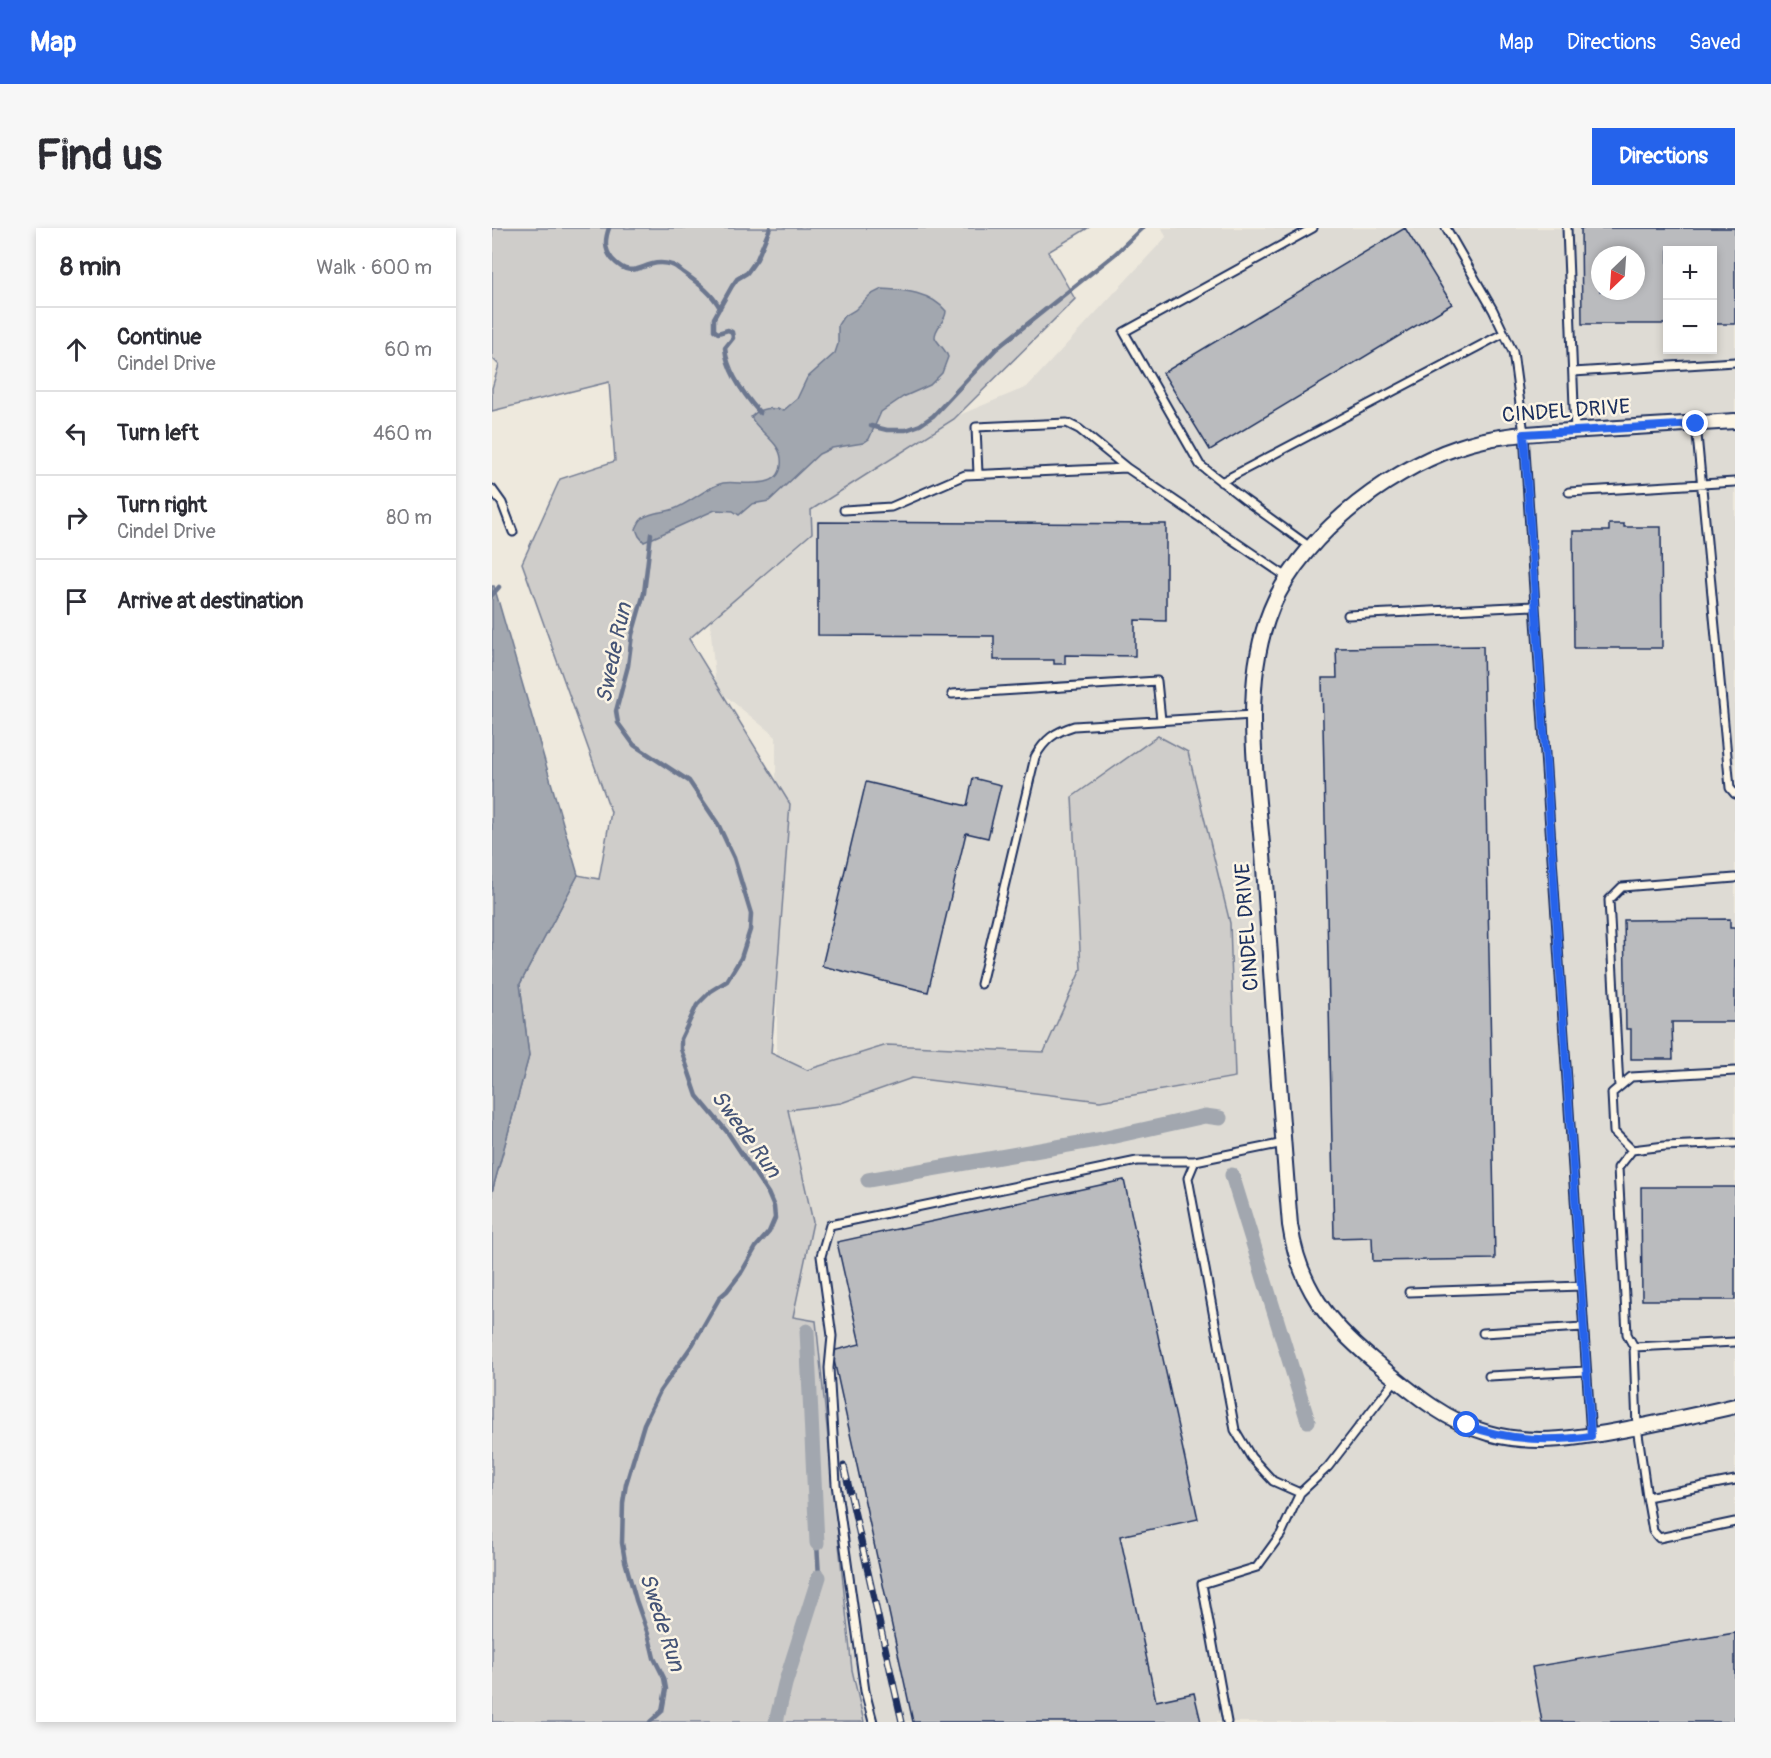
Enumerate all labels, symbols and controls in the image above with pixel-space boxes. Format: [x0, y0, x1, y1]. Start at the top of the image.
text: Map [30, 25, 76, 60]
text: Map [1499, 29, 1534, 56]
text: Directions [1567, 29, 1656, 56]
text: Saved [1689, 29, 1741, 56]
button: Directions [1592, 128, 1735, 185]
text: Find us [36, 130, 162, 182]
north arrow [1591, 246, 1645, 300]
map controls [1663, 246, 1717, 354]
button: + [1663, 246, 1717, 300]
text: 8 min [60, 251, 121, 283]
text: Walk · 600 m [316, 255, 432, 280]
button: − [1663, 300, 1717, 354]
text: Continue [117, 323, 201, 351]
icon: ahead [60, 333, 93, 366]
text: 60 m [385, 337, 432, 362]
text: Cindel Drive [117, 351, 216, 376]
street label: CINDEL DRIVE [1501, 393, 1631, 429]
route end [1682, 410, 1708, 436]
icon: left [60, 417, 93, 450]
text: Turn left [117, 419, 199, 447]
text: 460 m [373, 421, 432, 446]
text: Turn right [117, 491, 207, 519]
icon: right [60, 501, 93, 534]
text: 80 m [386, 505, 432, 530]
text: Cindel Drive [117, 519, 216, 544]
icon: arrive [60, 585, 93, 618]
text: Arrive at destination [117, 587, 303, 615]
water label: Swede Run [590, 599, 639, 706]
street label: CINDEL DRIVE [1229, 862, 1265, 992]
water label: Swede Run [705, 1085, 788, 1184]
route start [1453, 1411, 1479, 1437]
water label: Swede Run [633, 1569, 691, 1676]

